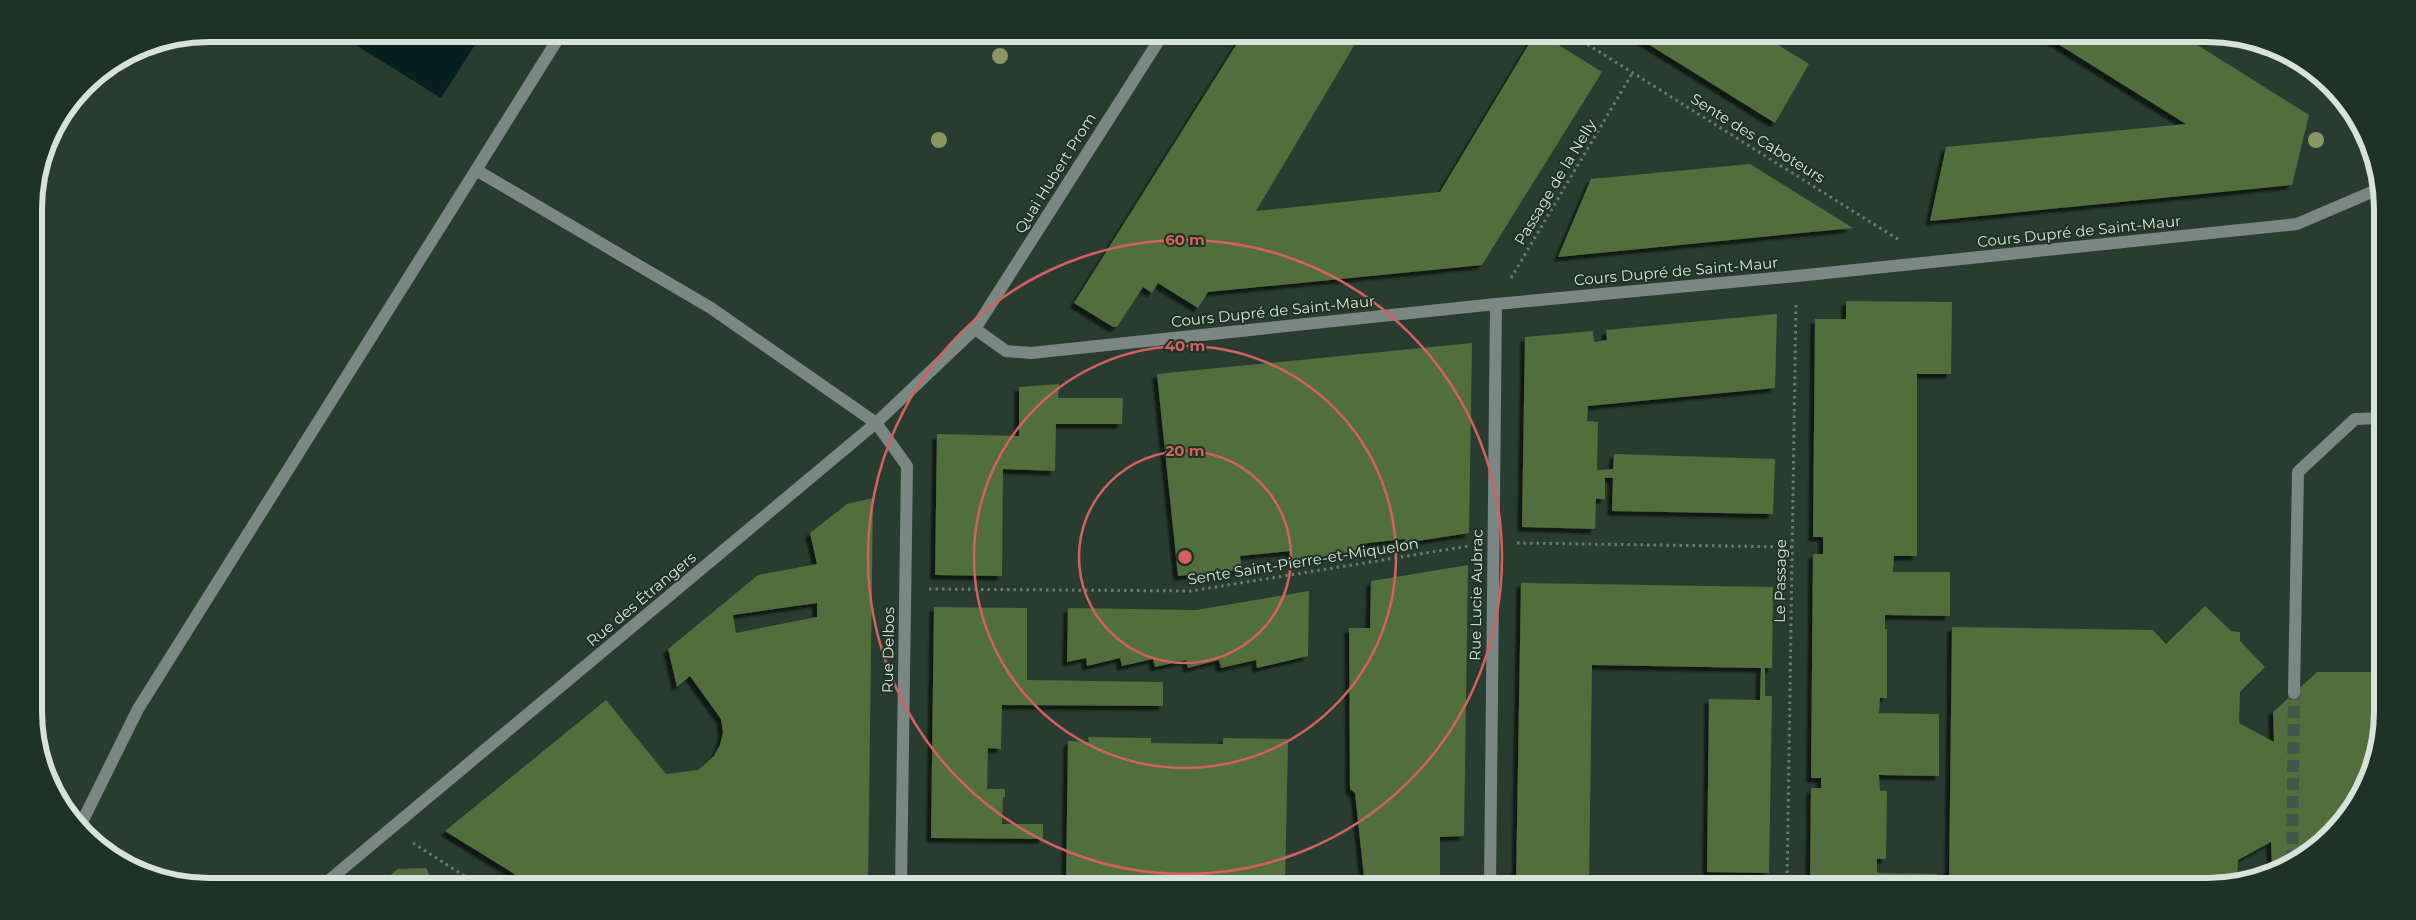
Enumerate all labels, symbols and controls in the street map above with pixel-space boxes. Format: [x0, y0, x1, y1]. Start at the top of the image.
street label: Sente des Caboteurs [1687, 89, 1829, 187]
street label: Quai Hubert Prom [1010, 109, 1100, 237]
street label: Passage de la Nelly [1510, 115, 1601, 248]
street label: Cours Dupré de Saint-Maur [1976, 211, 2182, 251]
text: 60 m [1165, 230, 1205, 249]
street label: Cours Dupré de Saint-Maur [1573, 253, 1779, 289]
street label: Cours Dupré de Saint-Maur [1170, 291, 1376, 331]
text: 40 m [1165, 336, 1205, 355]
text: 20 m [1165, 441, 1205, 460]
street label: Rue Lucie Aubrac [1465, 529, 1487, 661]
street label: Sente Saint-Pierre-et-Miquelon [1186, 533, 1420, 589]
street label: Le Passage [1770, 539, 1790, 623]
street label: Rue des Étrangers [582, 548, 700, 650]
centre of rings [1176, 548, 1194, 566]
street label: Rue Delbos [878, 607, 898, 693]

